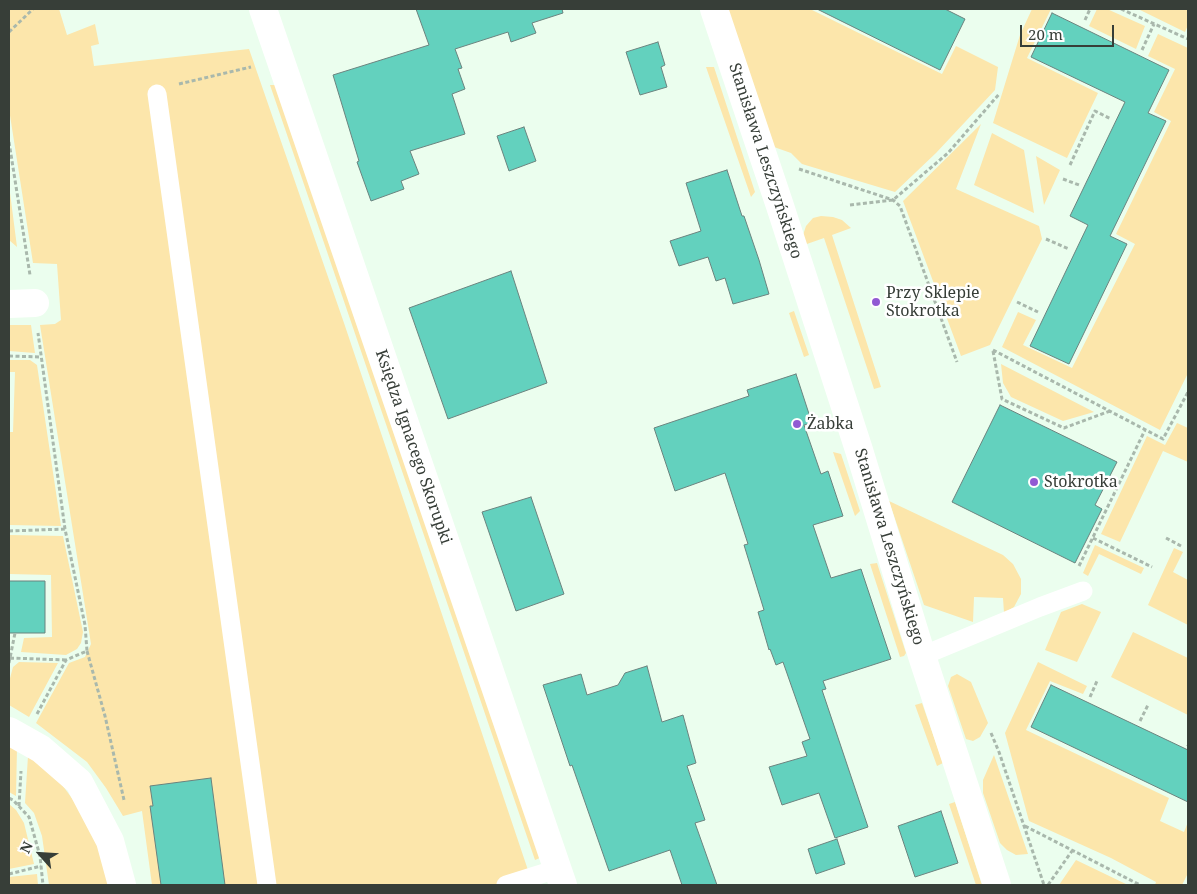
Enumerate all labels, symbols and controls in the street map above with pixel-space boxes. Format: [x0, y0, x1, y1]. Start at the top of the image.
scale bar [1022, 15, 1116, 47]
text: 20 m [1028, 24, 1063, 44]
street label: Stanisława Leszczyńskiego [724, 61, 806, 261]
place label: Przy Sklepie Stokrotka [886, 283, 980, 321]
marker: Przy Sklepie Stokrotka [870, 296, 882, 308]
street label: Księdza Ignacego Skorupki [371, 347, 455, 547]
place label: Żabka [807, 414, 854, 434]
marker: Żabka [791, 418, 803, 430]
street label: Stanisława Leszczyńskiego [850, 446, 928, 648]
place label: Stokrotka [1044, 472, 1118, 492]
marker: Stokrotka [1028, 476, 1040, 488]
north arrow [15, 829, 65, 879]
text: N [15, 838, 37, 856]

